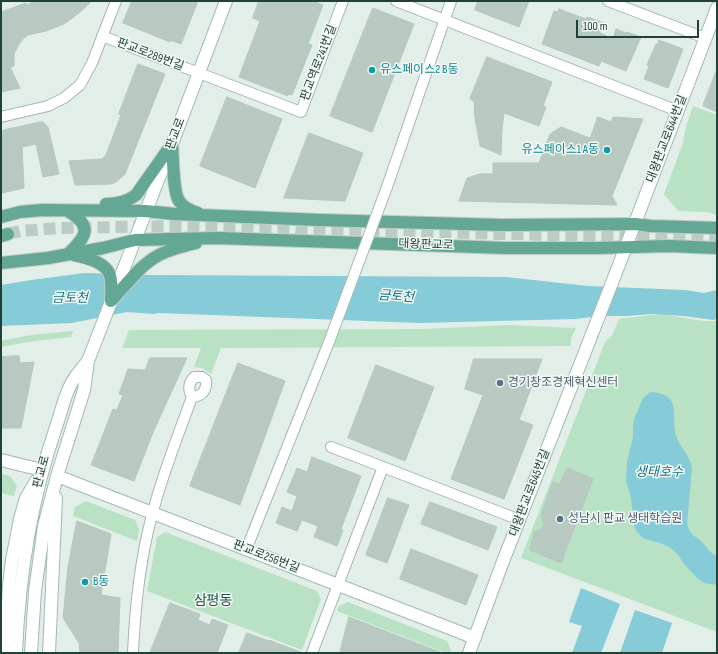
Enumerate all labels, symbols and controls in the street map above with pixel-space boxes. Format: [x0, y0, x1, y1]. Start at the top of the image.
scale bar [578, 12, 701, 38]
text: 100 m [583, 19, 608, 34]
street label: 판교역로241번길 [298, 23, 340, 103]
street label: 판교로289번길 [114, 36, 186, 74]
place label: 유스페이스2 B동 [380, 63, 458, 77]
marker: 유스페이스2 B동 [367, 65, 377, 75]
street label: 대왕판교로644번길 [644, 93, 690, 185]
street label: 판교로 [163, 116, 189, 152]
place label: 유스페이스1 A동 [522, 143, 599, 157]
marker: 유스페이스1 A동 [602, 145, 612, 155]
street label: 대왕판교로 [398, 237, 454, 253]
water label: 금토천 [378, 288, 414, 306]
water label: 금토천 [52, 291, 88, 307]
place label: 경기창조경제혁신센터 [508, 376, 618, 390]
marker: 경기창조경제혁신센터 [495, 378, 505, 388]
street label: 대왕판교로645번길 [507, 447, 553, 539]
street label: 판교로 [31, 454, 53, 490]
water label: 생태호수 [635, 465, 683, 481]
place label: 성남시 판교 생태학습원 [568, 512, 682, 526]
marker: 성남시 판교 생태학습원 [555, 514, 565, 524]
street label: 판교로256번길 [231, 538, 301, 576]
place label: B동 [93, 575, 109, 589]
marker: B동 [80, 577, 90, 587]
district label: 삼평동 [194, 593, 232, 609]

